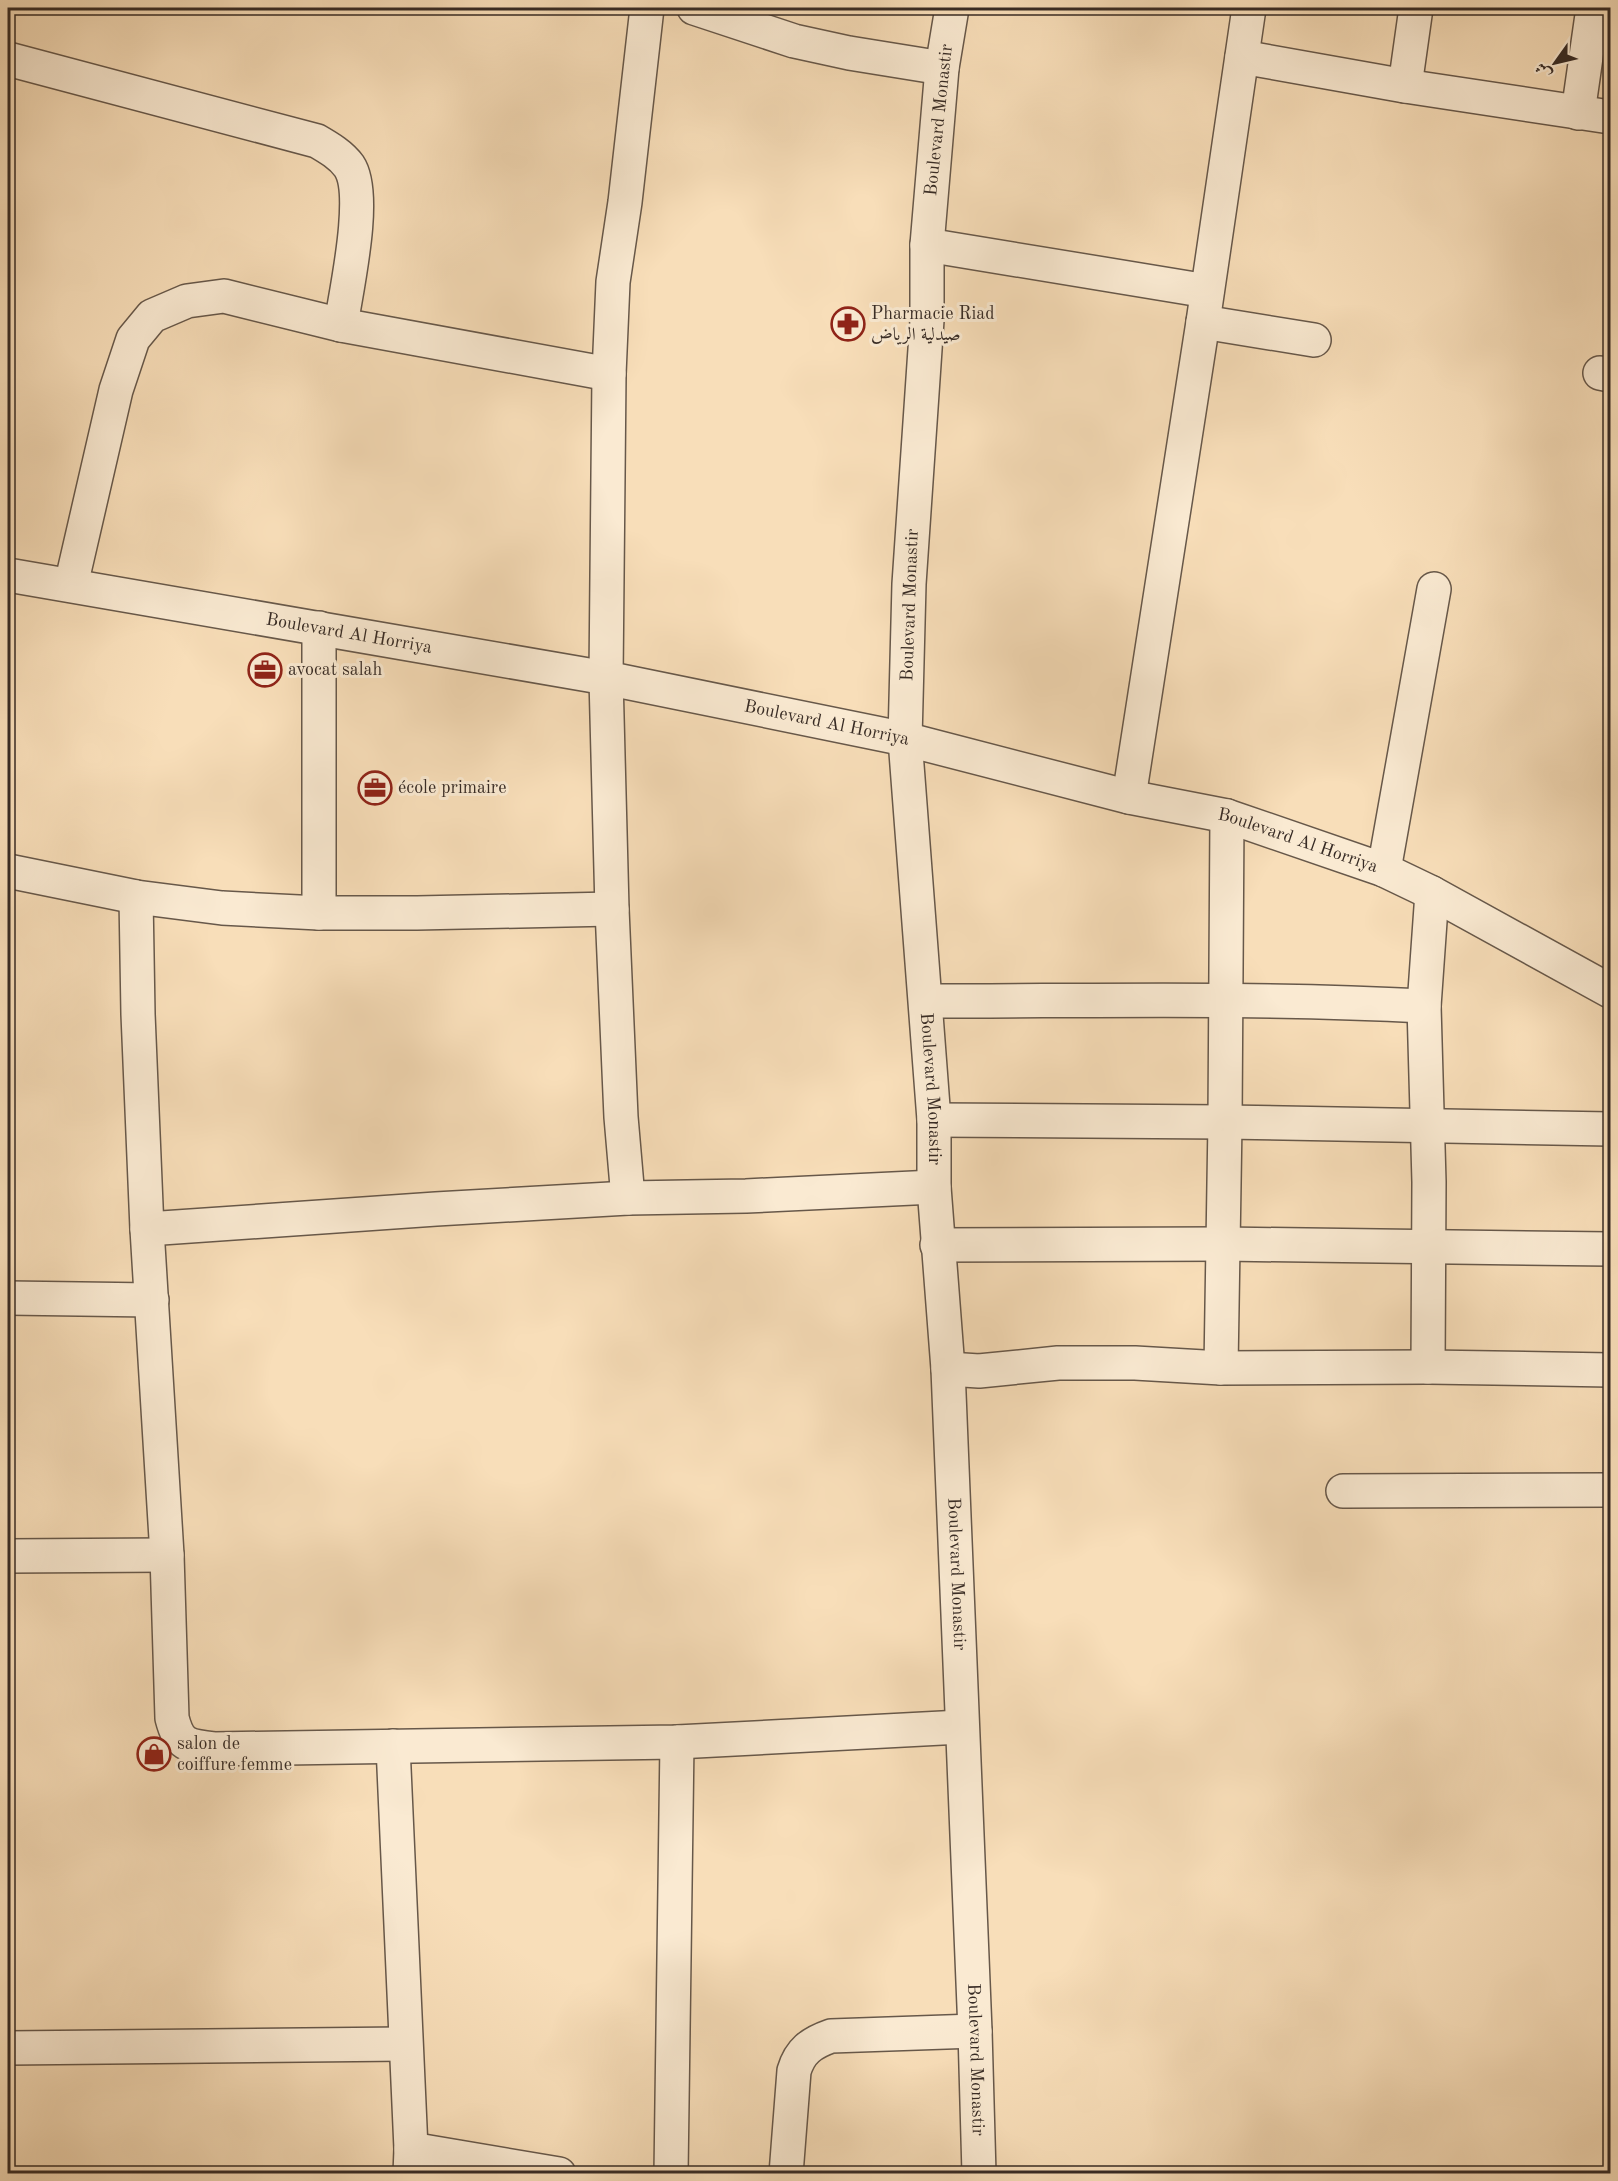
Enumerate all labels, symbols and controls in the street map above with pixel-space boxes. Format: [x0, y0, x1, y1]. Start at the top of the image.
north arrow [1525, 33, 1585, 93]
street label: Boulevard Monastir [922, 42, 956, 197]
text: ش [1533, 59, 1555, 81]
place label: Pharmacie Riad صيدلية الرياض [871, 305, 995, 345]
pharmacy icon: Pharmacie Riad صيدلية الرياض [830, 306, 866, 342]
street label: Boulevard Monastir [898, 528, 922, 682]
street label: Boulevard Al Horriya [265, 611, 433, 657]
office icon: avocat salah [247, 652, 283, 688]
place label: avocat salah [288, 661, 382, 679]
street label: Boulevard Al Horriya [742, 697, 911, 749]
office icon: école primaire [357, 770, 393, 806]
place label: école primaire [398, 779, 507, 797]
street label: Boulevard Al Horriya [1216, 805, 1380, 876]
street label: Boulevard Monastir [917, 1012, 943, 1166]
street label: Boulevard Monastir [944, 1497, 968, 1651]
place label: salon de coiffure femme [177, 1735, 292, 1774]
shop icon: salon de coiffure femme [136, 1736, 172, 1772]
street label: Boulevard Monastir [964, 1983, 987, 2137]

